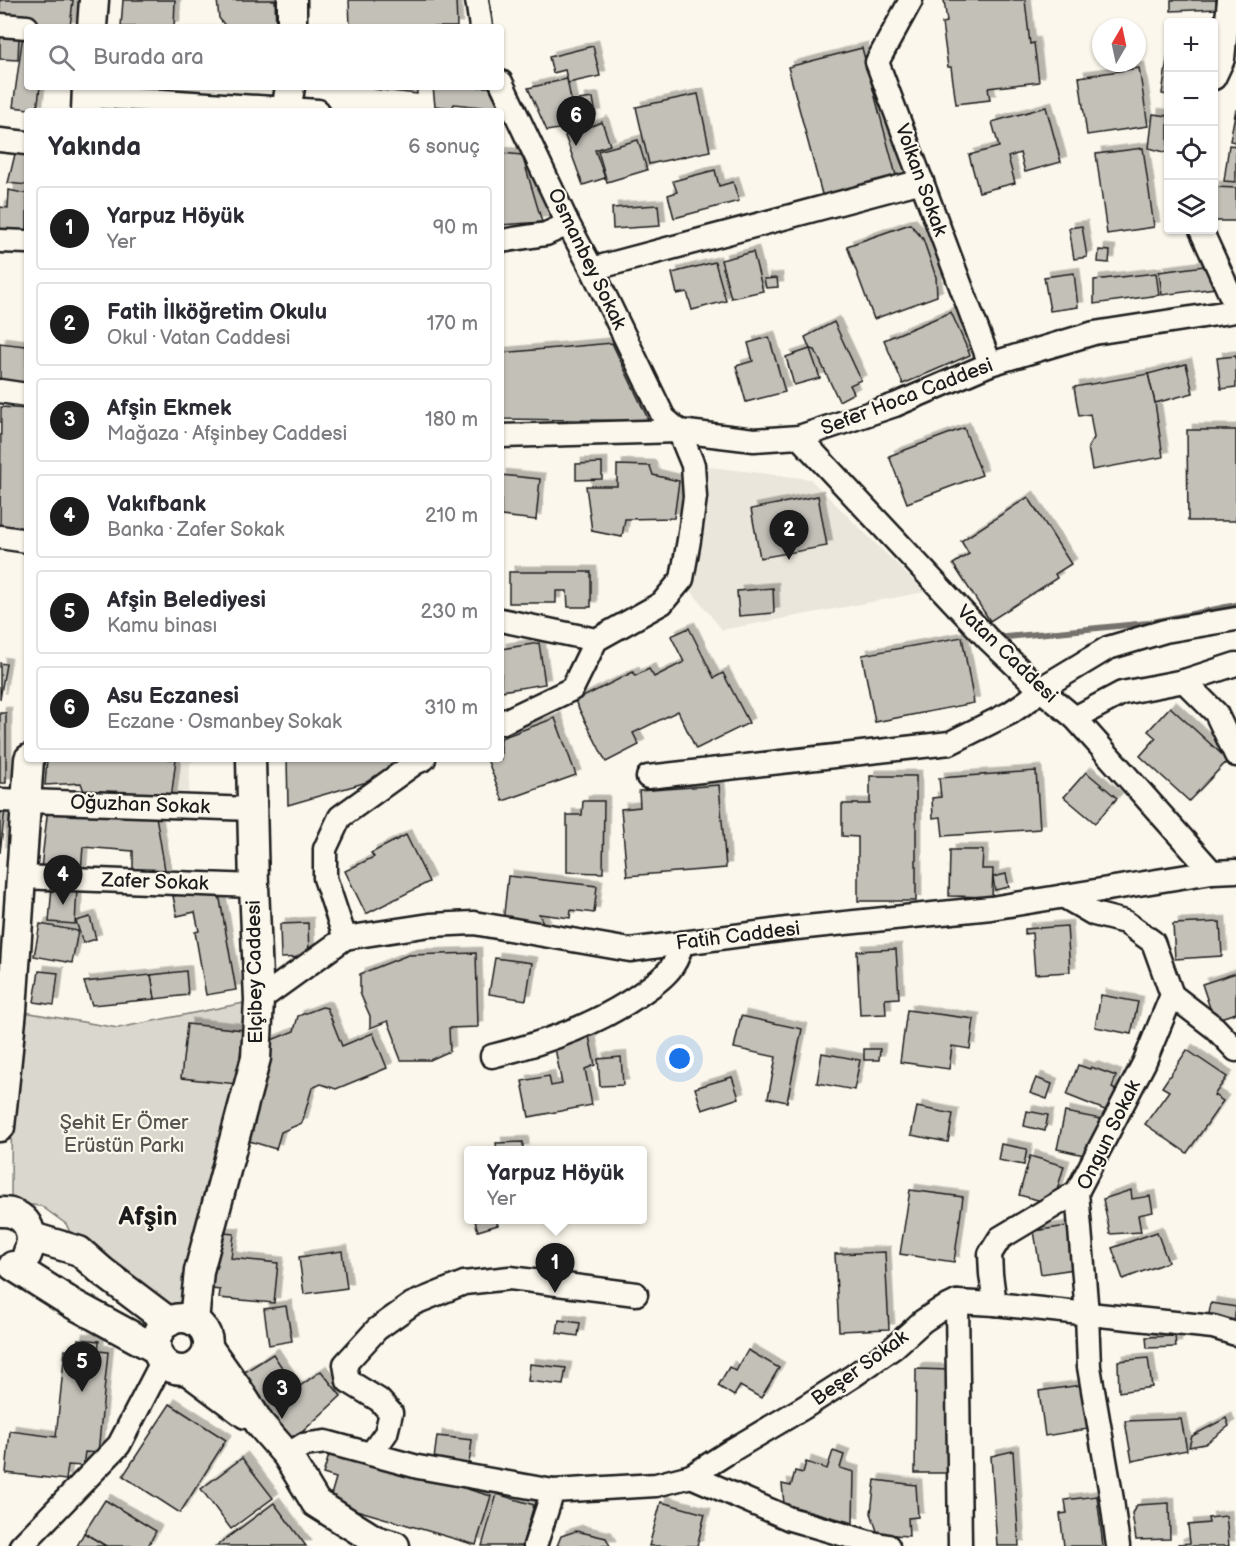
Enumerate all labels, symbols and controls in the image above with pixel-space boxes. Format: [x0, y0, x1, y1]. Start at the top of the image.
north arrow [1092, 18, 1146, 72]
map controls [1164, 18, 1218, 234]
button: + [1164, 18, 1218, 72]
search box [24, 24, 504, 90]
icon: search [45, 41, 78, 74]
text: Burada ara [93, 44, 204, 71]
button: − [1164, 72, 1218, 126]
pin: 6 [556, 96, 596, 146]
street label: Volkan Sokak [890, 121, 952, 240]
button: locate [1164, 126, 1218, 180]
text: Yakında [48, 132, 141, 163]
text: 6 sonuç [408, 135, 480, 159]
button: layers [1164, 180, 1218, 234]
street label: Osmanbey Sokak [542, 184, 632, 334]
text: Yarpuz Höyük [107, 203, 244, 230]
text: 1 [65, 216, 74, 240]
text: 90 m [433, 216, 478, 240]
text: Yer [107, 230, 136, 254]
text: Fatih İlköğretim Okulu [107, 299, 327, 326]
text: 2 [64, 312, 75, 336]
text: 170 m [427, 312, 478, 336]
text: Okul · Vatan Caddesi [107, 326, 291, 350]
street label: Sefer Hoca Caddesi [818, 353, 996, 441]
text: Afşin Ekmek [107, 395, 231, 422]
text: 3 [64, 408, 75, 432]
text: 180 m [425, 408, 478, 432]
text: Mağaza · Afşinbey Caddesi [107, 422, 347, 446]
text: Vakıfbank [107, 491, 206, 518]
text: 4 [64, 504, 75, 528]
text: 210 m [425, 504, 478, 528]
pin: 2 [770, 510, 808, 560]
text: Banka · Zafer Sokak [107, 518, 284, 542]
text: Afşin Belediyesi [107, 587, 266, 614]
text: 5 [64, 600, 75, 624]
text: 230 m [421, 600, 478, 624]
street label: Vatan Caddesi [952, 600, 1062, 708]
text: Kamu binası [107, 614, 217, 638]
text: Asu Eczanesi [107, 683, 239, 710]
text: 6 [63, 696, 76, 720]
text: 310 m [424, 696, 478, 720]
text: Eczane · Osmanbey Sokak [107, 710, 342, 734]
street label: Oğuzhan Sokak [70, 791, 211, 819]
pin: 4 [44, 856, 82, 905]
street label: Zafer Sokak [100, 868, 209, 896]
street label: Elçibey Caddesi [242, 900, 268, 1044]
street label: Fatih Caddesi [675, 916, 801, 956]
your location [665, 1044, 694, 1073]
street label: Ongun Sokak [1072, 1076, 1146, 1194]
park label: Şehit Er Ömer Erüstün Parkı [60, 1110, 189, 1158]
popup [464, 1146, 647, 1224]
text: Yarpuz Höyük [487, 1160, 624, 1187]
text: Yer [487, 1187, 516, 1211]
district label: Afşin [118, 1202, 177, 1233]
pin: 1 [536, 1244, 574, 1293]
street label: Beşer Sokak [807, 1325, 913, 1411]
pin: 5 [62, 1342, 101, 1392]
pin: 3 [262, 1370, 302, 1419]

